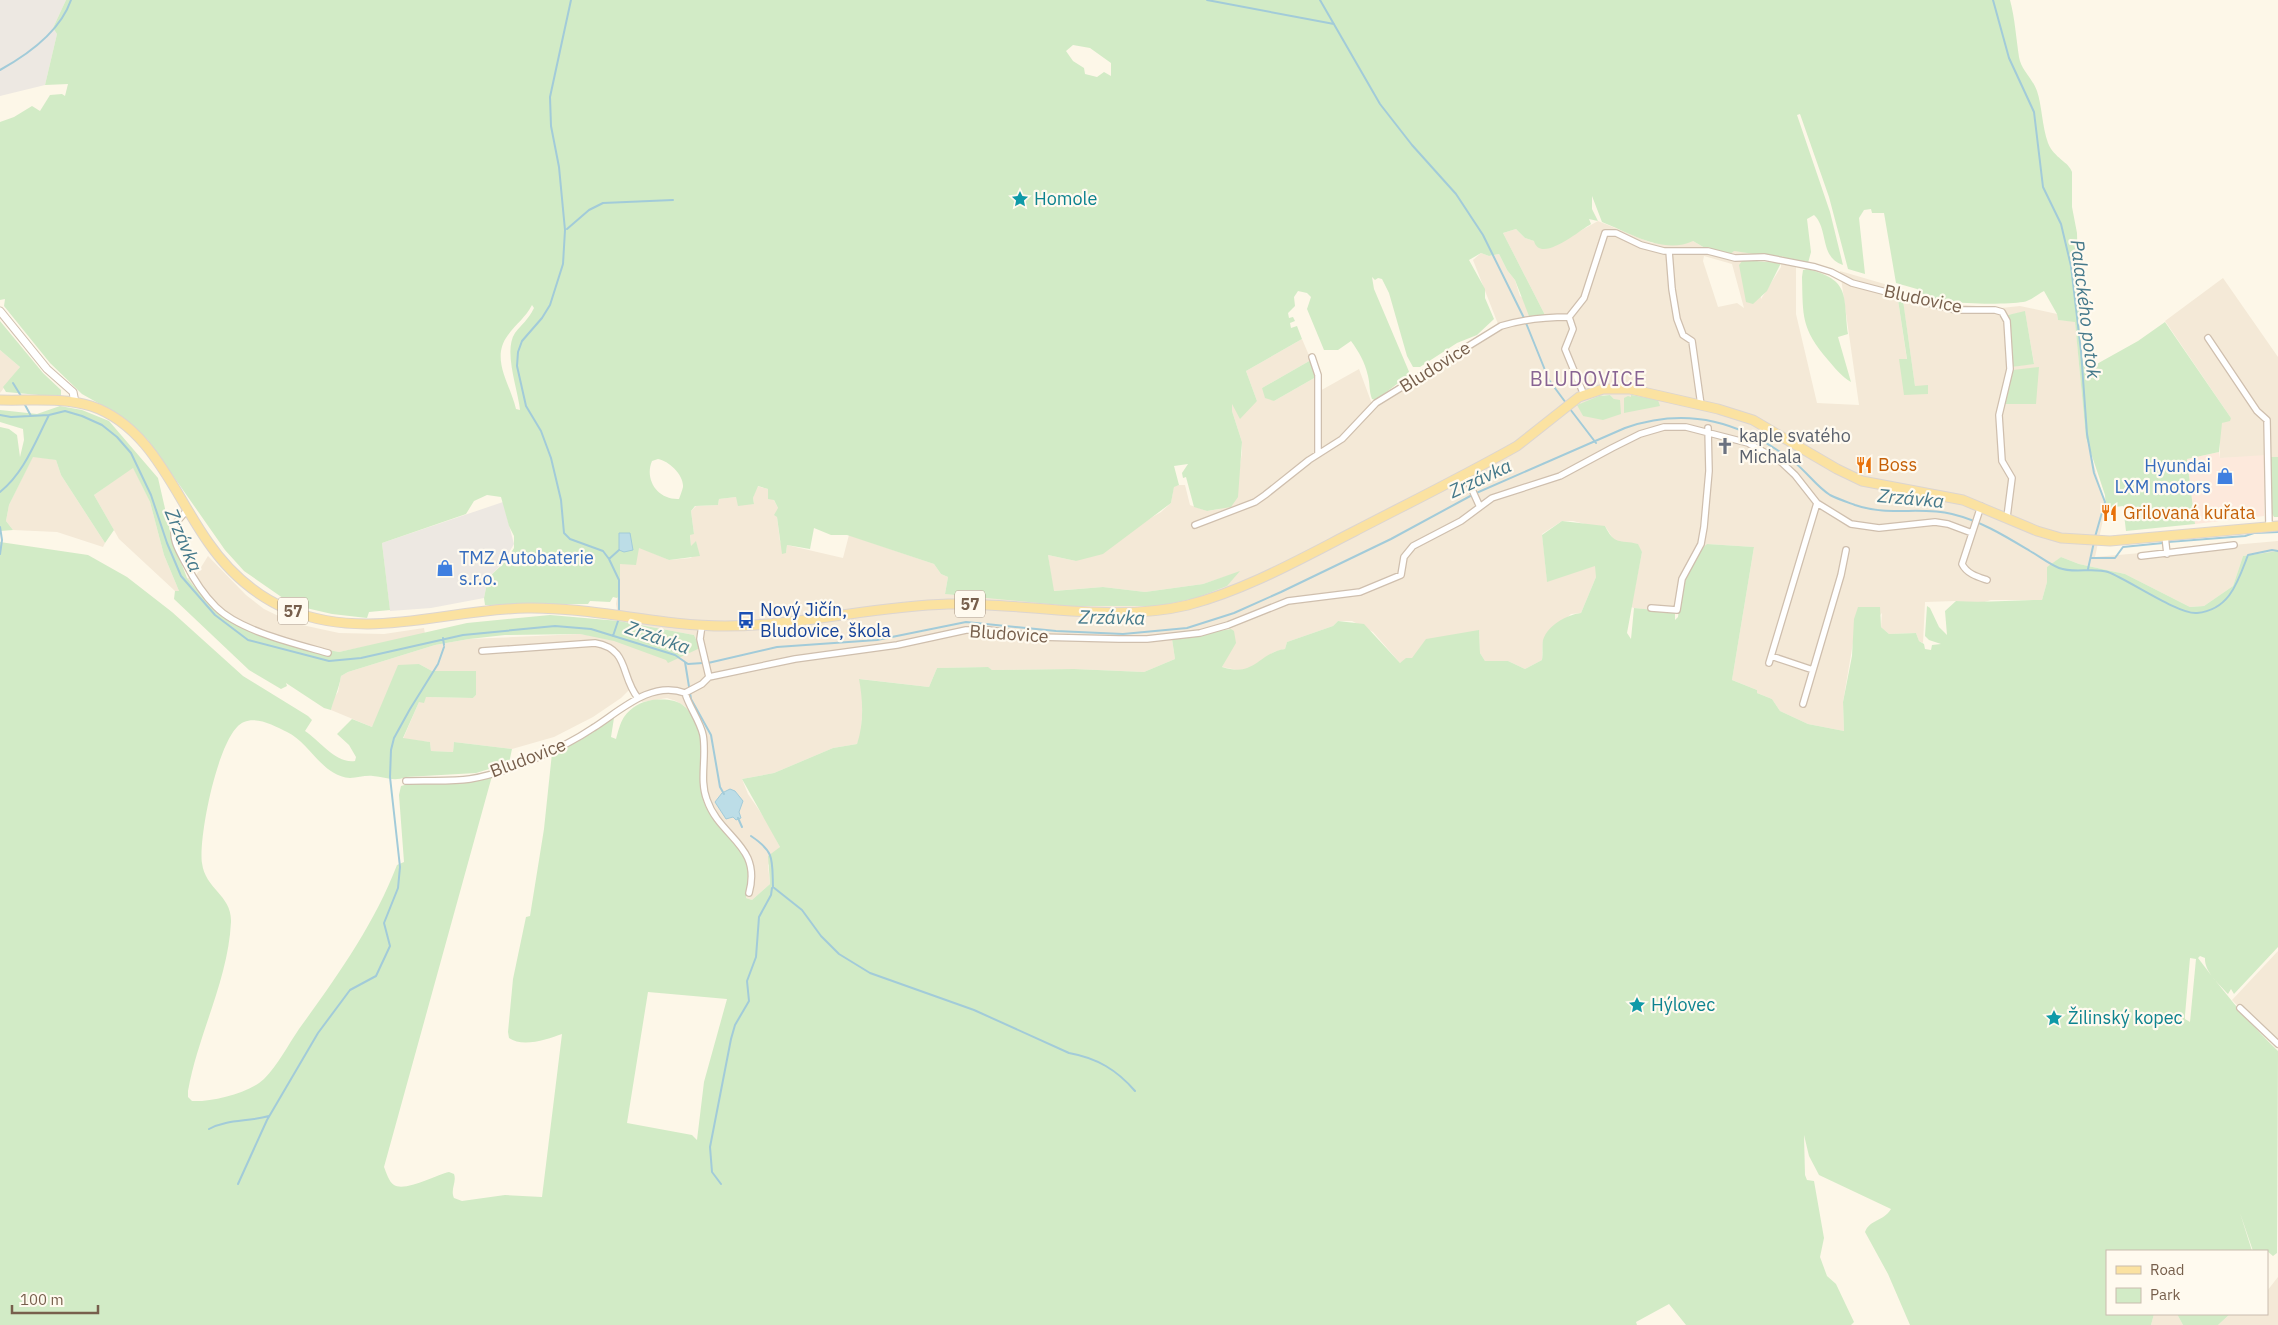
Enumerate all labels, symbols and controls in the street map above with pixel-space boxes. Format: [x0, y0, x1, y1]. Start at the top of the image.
place label: Homole [1034, 187, 1097, 210]
place icon: Homole [1010, 189, 1030, 209]
water label: Palackého potok [2066, 238, 2107, 381]
street label: Bludovice [1882, 279, 1964, 318]
street label: Bludovice [1395, 336, 1475, 397]
district label: BLUDOVICE [1530, 365, 1646, 392]
place label: kaple svatého Michala [1739, 424, 1851, 468]
church icon: kaple svatého Michala [1715, 436, 1735, 456]
water label: Zrzávka [1444, 453, 1515, 503]
place label: Boss [1878, 453, 1917, 476]
place label: Hyundai LXM motors [2115, 454, 2211, 498]
restaurant icon: Boss [1854, 455, 1874, 475]
shop icon: Hyundai LXM motors [2215, 466, 2235, 486]
water label: Zrzávka [1876, 483, 1945, 513]
place label: Grilovaná kuřata [2123, 501, 2256, 524]
restaurant icon: Grilovaná kuřata [2099, 503, 2119, 523]
water label: Zrzávka [160, 504, 208, 575]
place label: TMZ Autobaterie s.r.o. [459, 546, 594, 590]
shop icon: TMZ Autobaterie s.r.o. [435, 558, 455, 578]
road number: 57 [955, 590, 985, 618]
road number: 57 [278, 598, 308, 624]
place label: Nový Jičín, Bludovice, škola [760, 598, 891, 642]
water label: Zrzávka [1077, 604, 1146, 630]
bus stop icon: Nový Jičín, Bludovice, škola [736, 610, 756, 630]
water label: Zrzávka [622, 614, 693, 659]
street label: Bludovice [969, 619, 1050, 648]
street label: Bludovice [487, 733, 569, 783]
place label: Hýlovec [1651, 993, 1715, 1016]
place icon: Hýlovec [1627, 995, 1647, 1015]
place label: Žilinský kopec [2068, 1006, 2183, 1029]
place icon: Žilinský kopec [2044, 1008, 2064, 1028]
legend [2106, 1250, 2268, 1315]
text: Road [2150, 1260, 2185, 1279]
scale bar [12, 1282, 99, 1314]
text: Park [2150, 1285, 2180, 1304]
text: 100 m [20, 1290, 64, 1309]

